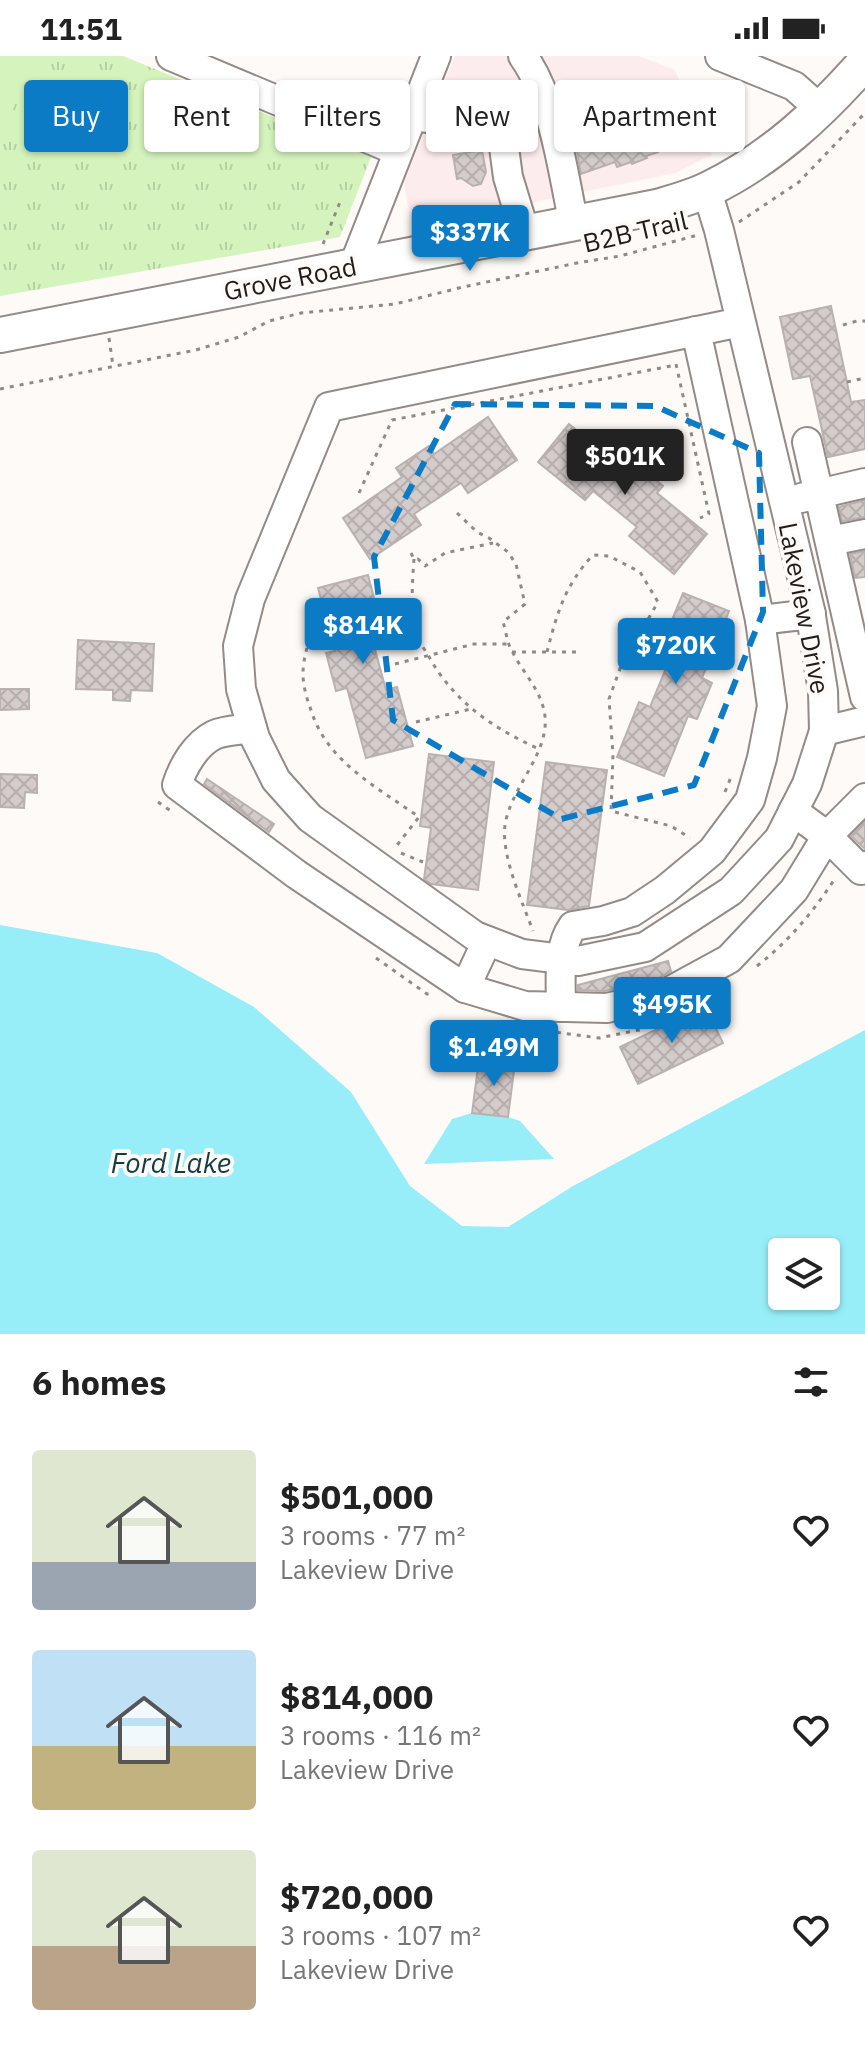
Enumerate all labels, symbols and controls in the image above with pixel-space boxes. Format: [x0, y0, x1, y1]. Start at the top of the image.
text: 11:51 [40, 9, 122, 48]
chip: Buy [24, 80, 128, 152]
chip: Rent [144, 80, 259, 152]
chip: Filters [275, 80, 410, 152]
chip: New [426, 80, 538, 152]
chip: Apartment [554, 80, 745, 152]
street label: B2B Trail [579, 202, 691, 260]
pin: $337K [414, 205, 526, 273]
text: $337K [430, 214, 510, 248]
street label: Grove Road [221, 248, 359, 308]
pin: $501K [569, 429, 681, 497]
text: $501K [585, 438, 665, 472]
street label: Lakeview Drive [772, 519, 838, 697]
pin: $814K [307, 598, 419, 666]
text: $814K [323, 607, 403, 641]
pin: $720K [620, 618, 732, 686]
text: $720K [636, 627, 716, 661]
pin: $495K [616, 977, 728, 1045]
text: $495K [632, 986, 712, 1020]
pin: $1.49M [429, 1020, 559, 1088]
text: $1.49M [448, 1029, 540, 1063]
water label: Ford Lake [111, 1144, 231, 1181]
map controls [768, 1238, 840, 1310]
button: layers [768, 1238, 840, 1310]
text: 6 homes [32, 1360, 167, 1404]
icon: filters [789, 1360, 833, 1404]
text: $501,000 [280, 1474, 433, 1518]
icon: home [96, 1482, 192, 1578]
icon: heart [789, 1508, 833, 1552]
text: 3 rooms · 77 m² [280, 1518, 465, 1552]
text: Lakeview Drive [280, 1552, 454, 1586]
text: $814,000 [280, 1674, 433, 1718]
icon: home [96, 1682, 192, 1778]
icon: heart [789, 1708, 833, 1752]
text: 3 rooms · 116 m² [280, 1718, 481, 1752]
text: Lakeview Drive [280, 1752, 454, 1786]
text: $720,000 [280, 1874, 433, 1918]
icon: home [96, 1882, 192, 1978]
icon: heart [789, 1908, 833, 1952]
text: 3 rooms · 107 m² [280, 1918, 481, 1952]
text: Lakeview Drive [280, 1952, 454, 1986]

